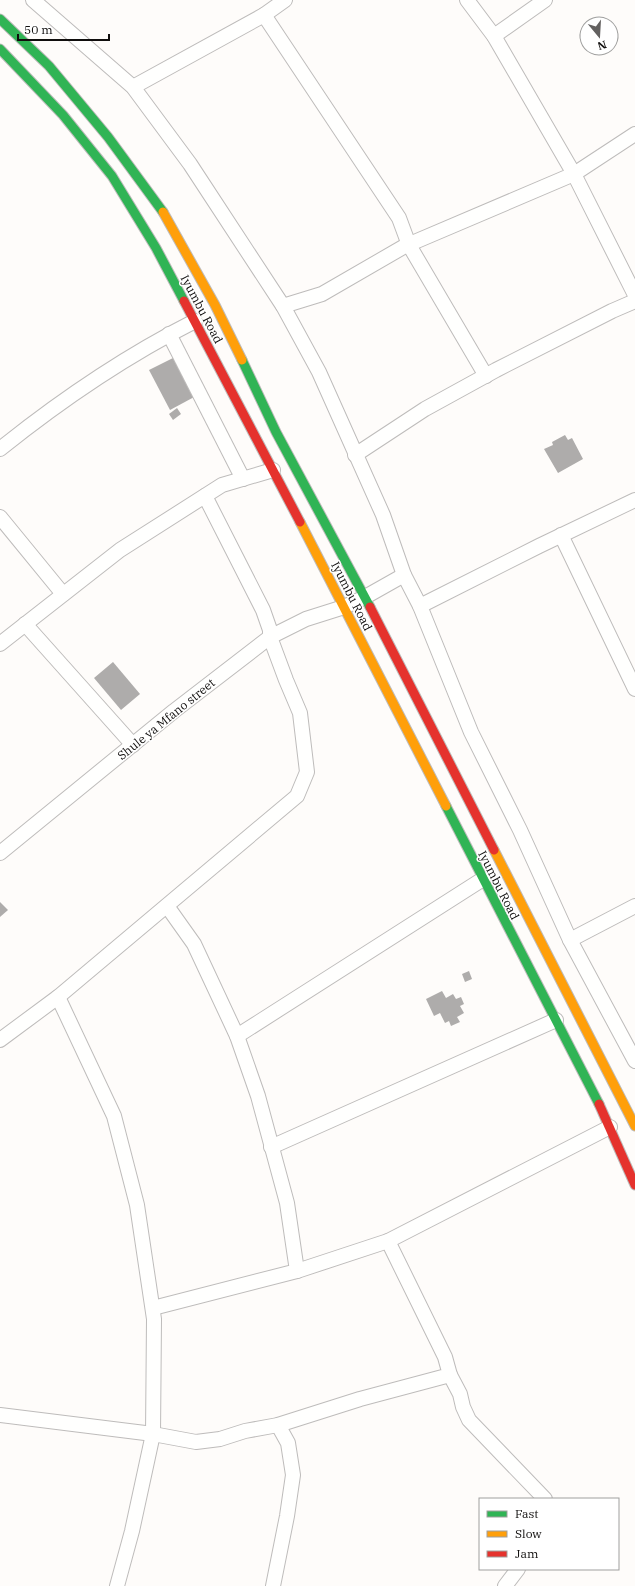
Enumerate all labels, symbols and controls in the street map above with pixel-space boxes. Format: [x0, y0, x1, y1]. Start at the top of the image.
scale bar [18, 16, 109, 42]
north arrow [579, 16, 619, 56]
text: 50 m [24, 22, 53, 37]
text: N [596, 38, 608, 54]
street label: Iyumbu Road [178, 272, 226, 346]
street label: Iyumbu Road [328, 559, 376, 633]
street label: Shule ya Mfano street [114, 675, 218, 763]
street label: Iyumbu Road [475, 848, 523, 922]
legend [479, 1498, 619, 1570]
text: Fast [515, 1506, 539, 1521]
text: Slow [515, 1526, 542, 1541]
text: Jam [515, 1546, 539, 1561]

